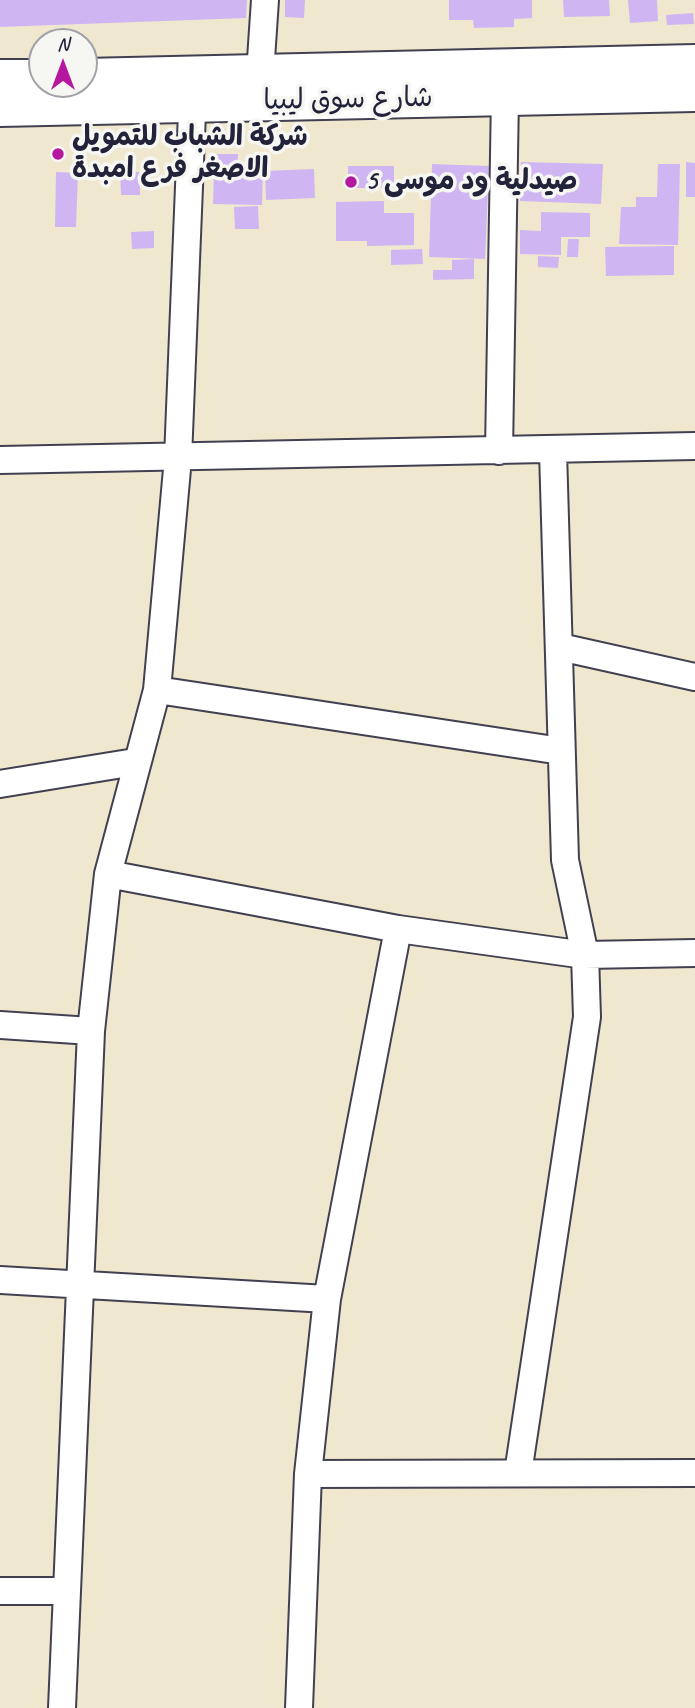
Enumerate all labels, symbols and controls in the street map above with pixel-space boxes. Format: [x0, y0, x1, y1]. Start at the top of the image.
north arrow [28, 28, 98, 98]
text: N [57, 32, 69, 56]
street label: شارع سوق ليبيا [263, 82, 433, 118]
place label: شركة الشباب للتمويل الاصغر فرع امبدة [72, 121, 308, 187]
marker: شركة الشباب للتمويل الاصغر فرع امبدة [50, 146, 66, 162]
place label: صيدلية ود موسى 5 [365, 165, 577, 199]
marker: صيدلية ود موسى 5 [343, 174, 359, 190]

